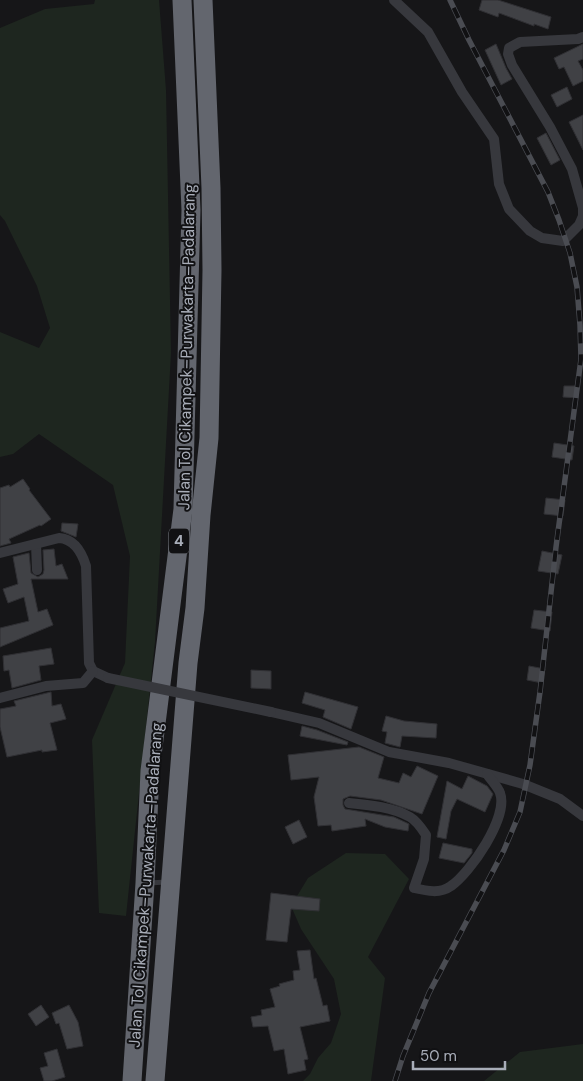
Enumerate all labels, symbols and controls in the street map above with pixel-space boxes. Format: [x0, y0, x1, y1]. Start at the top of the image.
street label: Jalan Tol Cikampek–Purwakarta–Padalarang [173, 184, 200, 510]
road number: 4 [169, 528, 189, 554]
street label: Jalan Tol Cikampek–Purwakarta–Padalarang [124, 722, 167, 1048]
scale bar [413, 1038, 506, 1070]
text: 50 m [420, 1046, 457, 1066]

